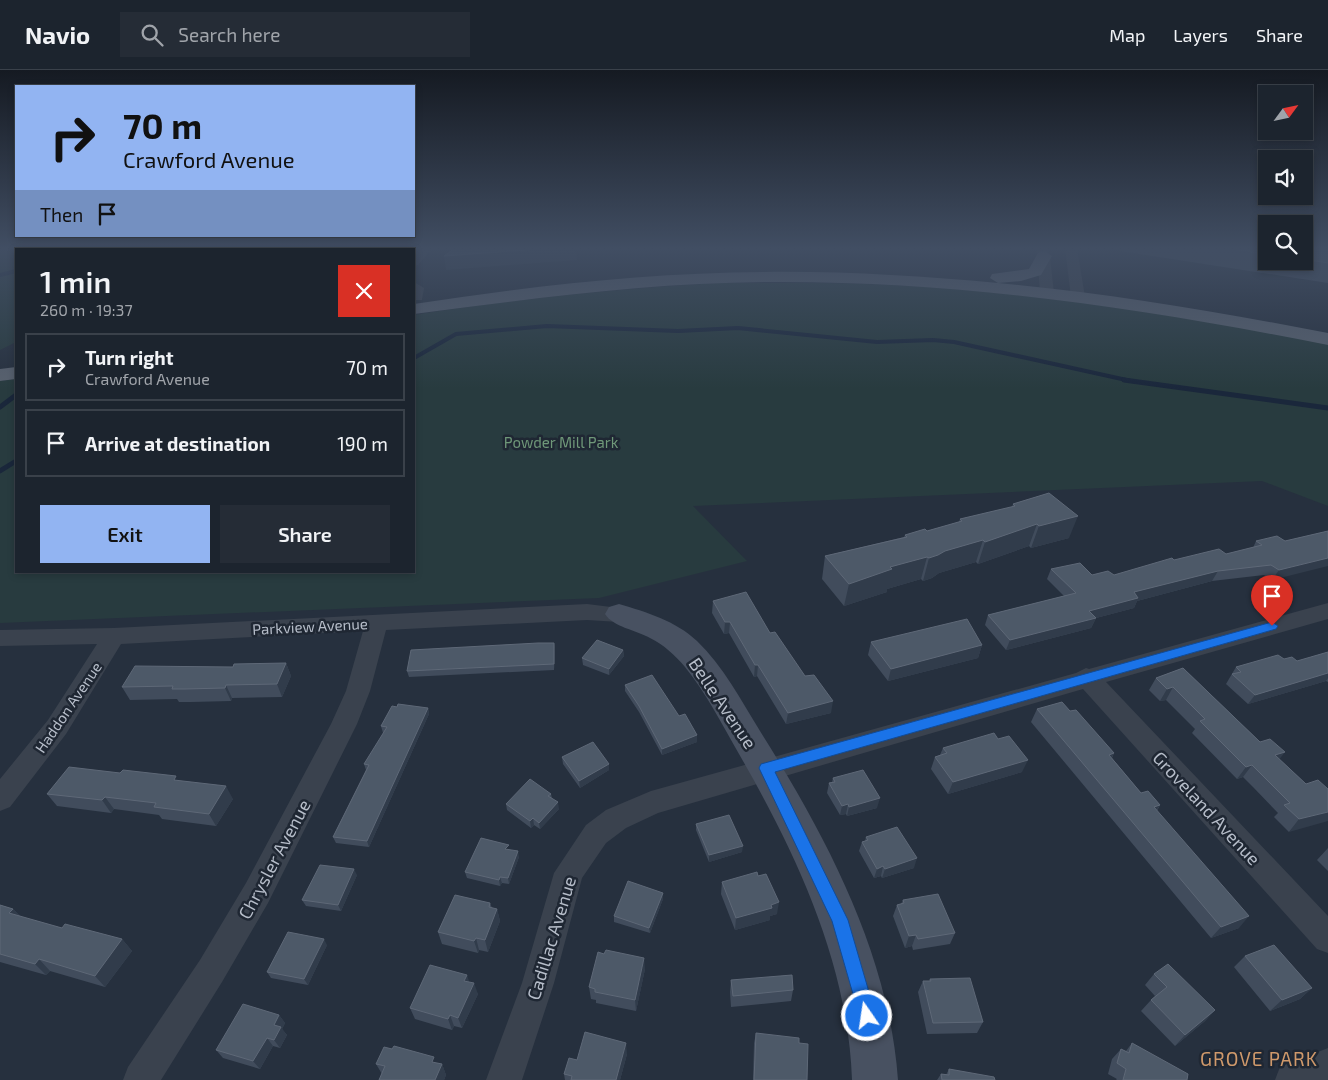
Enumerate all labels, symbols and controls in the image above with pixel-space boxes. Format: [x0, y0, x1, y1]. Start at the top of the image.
search box [120, 12, 470, 57]
text: Navio [25, 20, 90, 49]
icon: search [138, 21, 166, 49]
text: Search here [178, 23, 280, 46]
text: Map [1109, 24, 1145, 46]
text: Layers [1173, 24, 1228, 46]
text: Share [1256, 24, 1303, 46]
north arrow [1258, 85, 1312, 140]
map controls [1258, 85, 1313, 270]
text: 70 m [123, 104, 202, 146]
icon: right [40, 105, 105, 170]
text: Crawford Avenue [123, 146, 295, 172]
button: sound [1258, 150, 1313, 205]
icon: arrive [93, 200, 121, 228]
text: Then [40, 203, 83, 226]
button: search [1258, 215, 1313, 270]
text: 1 min [40, 263, 111, 299]
button: close [338, 265, 390, 317]
text: 260 m · 19:37 [40, 300, 133, 319]
text: Turn right [85, 346, 173, 369]
icon: right [42, 353, 70, 381]
text: 70 m [346, 356, 388, 379]
text: Crawford Avenue [85, 369, 210, 388]
icon: arrive [42, 429, 70, 457]
text: Arrive at destination [85, 432, 270, 455]
text: 190 m [337, 432, 388, 455]
park label: Powder Mill Park [504, 433, 619, 451]
button: Exit [40, 505, 210, 563]
button: Share [220, 505, 390, 563]
pin [1251, 575, 1293, 626]
icon: arrive [1258, 582, 1286, 610]
street label: Parkview Avenue [252, 614, 368, 638]
street label: Belle Avenue [684, 653, 762, 753]
street label: Haddon Avenue [31, 658, 105, 756]
street label: Groveland Avenue [1149, 747, 1265, 869]
street label: Chrysler Avenue [233, 795, 315, 923]
street label: Cadillac Avenue [522, 873, 580, 1003]
position arrow [840, 989, 892, 1041]
district label: GROVE PARK [1200, 1047, 1318, 1070]

